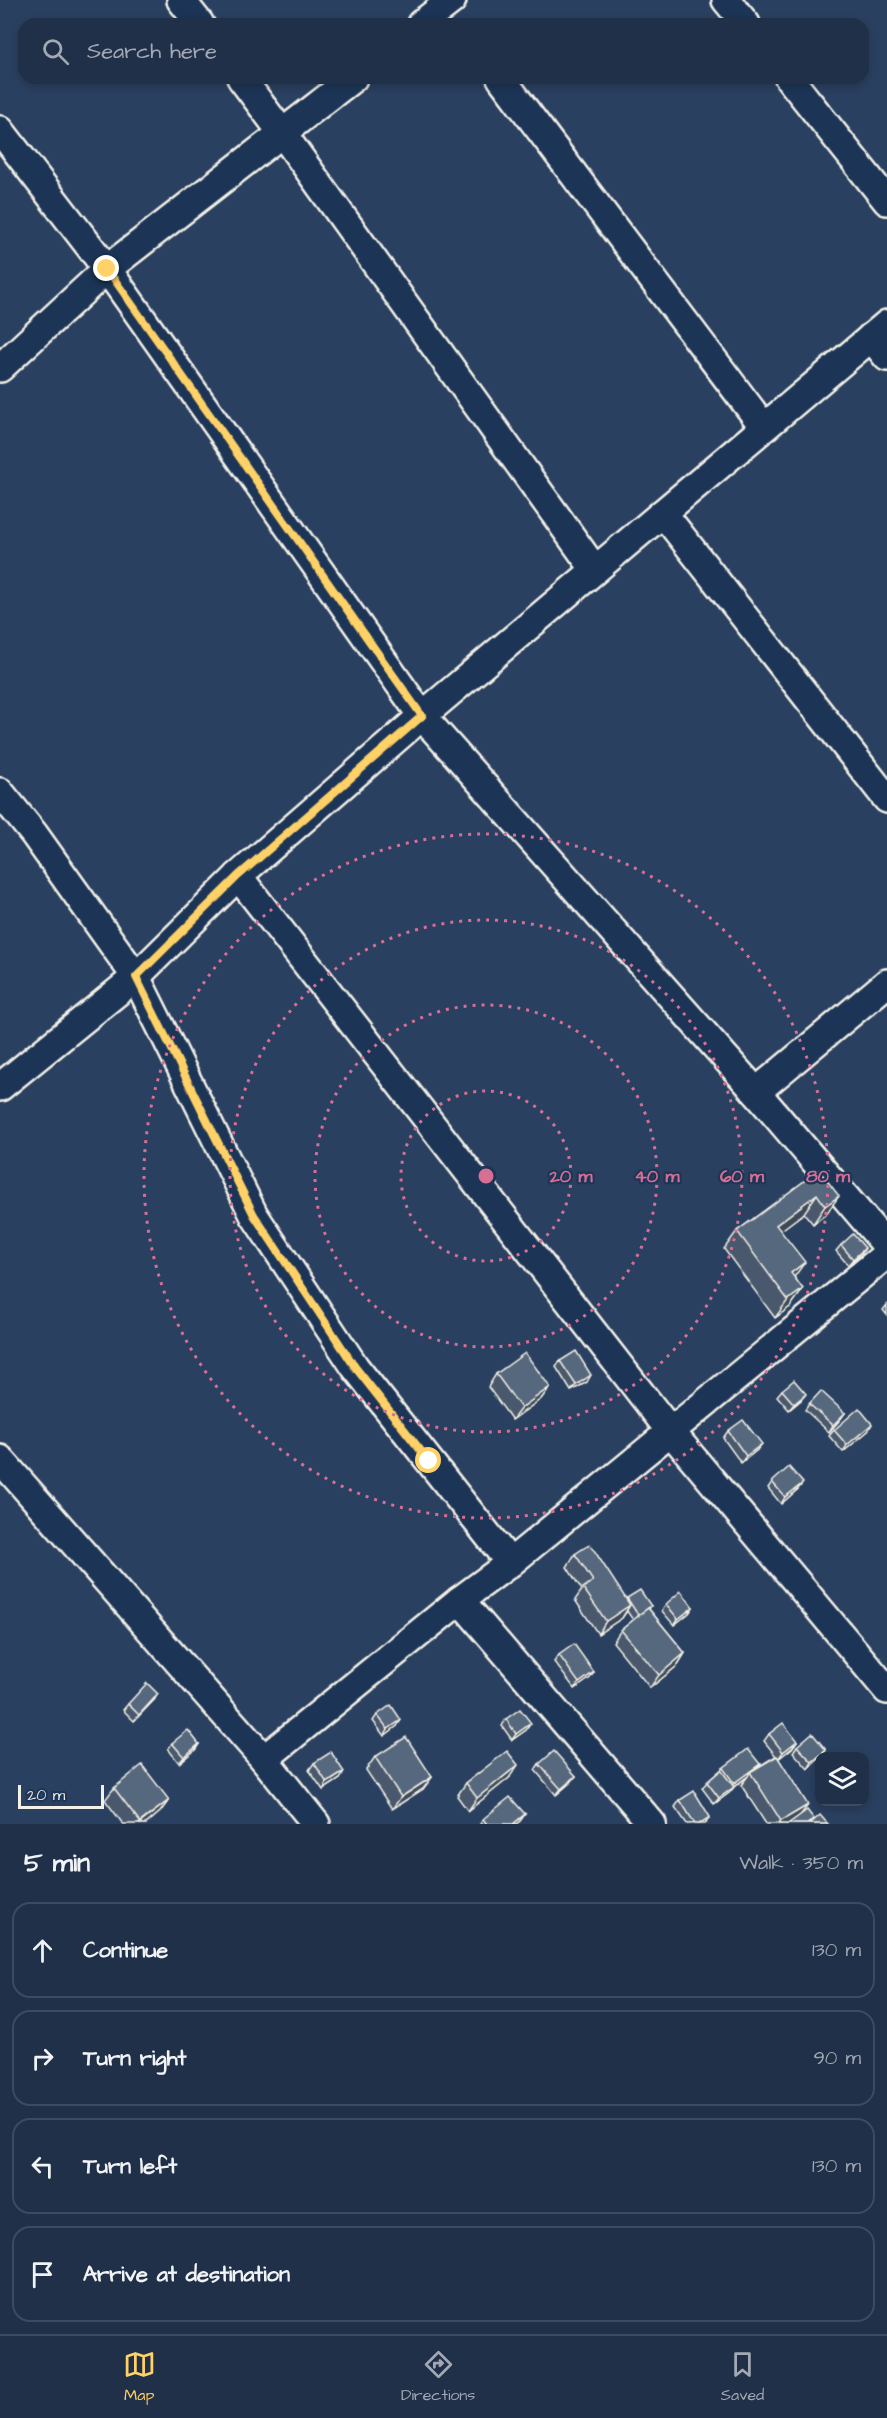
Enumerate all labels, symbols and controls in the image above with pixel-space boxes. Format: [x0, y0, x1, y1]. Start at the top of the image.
search box [18, 18, 869, 84]
icon: search [39, 35, 72, 68]
text: Search here [87, 36, 217, 67]
route end [93, 255, 119, 281]
text: 20 m [549, 1164, 593, 1189]
text: 40 m [635, 1164, 680, 1189]
text: 60 m [720, 1164, 765, 1189]
text: 80 m [806, 1164, 851, 1189]
centre of rings [476, 1166, 496, 1186]
route start [415, 1447, 441, 1473]
map controls [815, 1752, 869, 1806]
button: layers [815, 1752, 869, 1806]
scale bar [18, 1782, 104, 1810]
text: 20 m [27, 1784, 65, 1806]
text: 5 min [24, 1845, 90, 1881]
text: Walk · 350 m [739, 1849, 863, 1877]
icon: ahead [26, 1934, 59, 1967]
text: Continue [83, 1935, 168, 1966]
text: 130 m [812, 1936, 861, 1964]
icon: right [26, 2042, 59, 2075]
text: Turn right [83, 2043, 186, 2074]
text: 90 m [813, 2044, 861, 2072]
icon: left [26, 2150, 59, 2183]
text: Turn left [83, 2151, 177, 2182]
text: 130 m [812, 2152, 861, 2180]
icon: arrive [26, 2258, 59, 2291]
text: Arrive at destination [83, 2259, 290, 2290]
tab: Map [123, 2348, 156, 2406]
tab: Directions [401, 2348, 475, 2406]
tab: Saved [721, 2348, 764, 2406]

